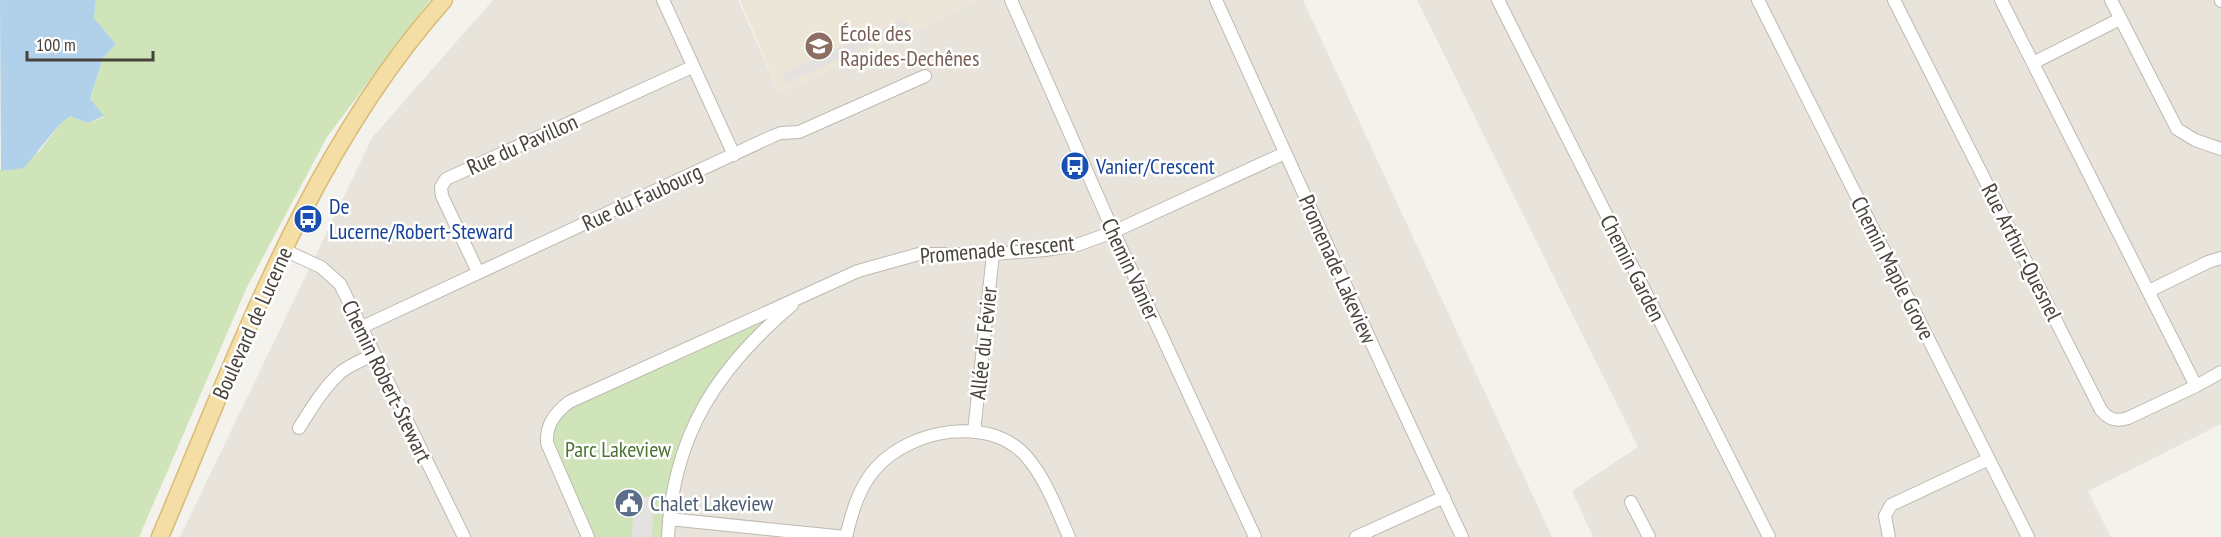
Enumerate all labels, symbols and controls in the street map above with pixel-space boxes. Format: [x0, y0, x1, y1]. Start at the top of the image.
place label: École des Rapides-Dechênes [840, 19, 979, 72]
scale bar [27, 24, 153, 62]
school or university icon: École des Rapides-Dechênes [803, 30, 835, 62]
text: 100 m [36, 33, 76, 56]
street label: Rue du Pavillon [462, 107, 582, 181]
bus stop icon: Vanier/Crescent [1059, 150, 1091, 182]
place label: Vanier/Crescent [1095, 152, 1215, 180]
street label: Rue du Faubourg [578, 157, 706, 237]
street label: Rue Arthur-Quesnel [1975, 179, 2069, 326]
street label: Promenade Lakeview [1293, 190, 1383, 348]
place label: De Lucerne/Robert-Steward [329, 192, 513, 245]
street label: Chemin Maple Grove [1845, 192, 1941, 344]
bus stop icon: De Lucerne/Robert-Steward [292, 203, 324, 235]
street label: Chemin Garden [1594, 210, 1672, 326]
street label: Chemin Vanier [1095, 214, 1167, 324]
street label: Promenade Crescent [919, 228, 1075, 270]
street label: Boulevard de Lucerne [206, 242, 298, 404]
street label: Allée du Févier [963, 285, 1003, 401]
street label: Chemin Robert-Stewart [336, 295, 438, 467]
park label: Parc Lakeview [565, 435, 671, 463]
public building icon: Chalet Lakeview [613, 487, 645, 519]
place label: Chalet Lakeview [650, 489, 773, 517]

